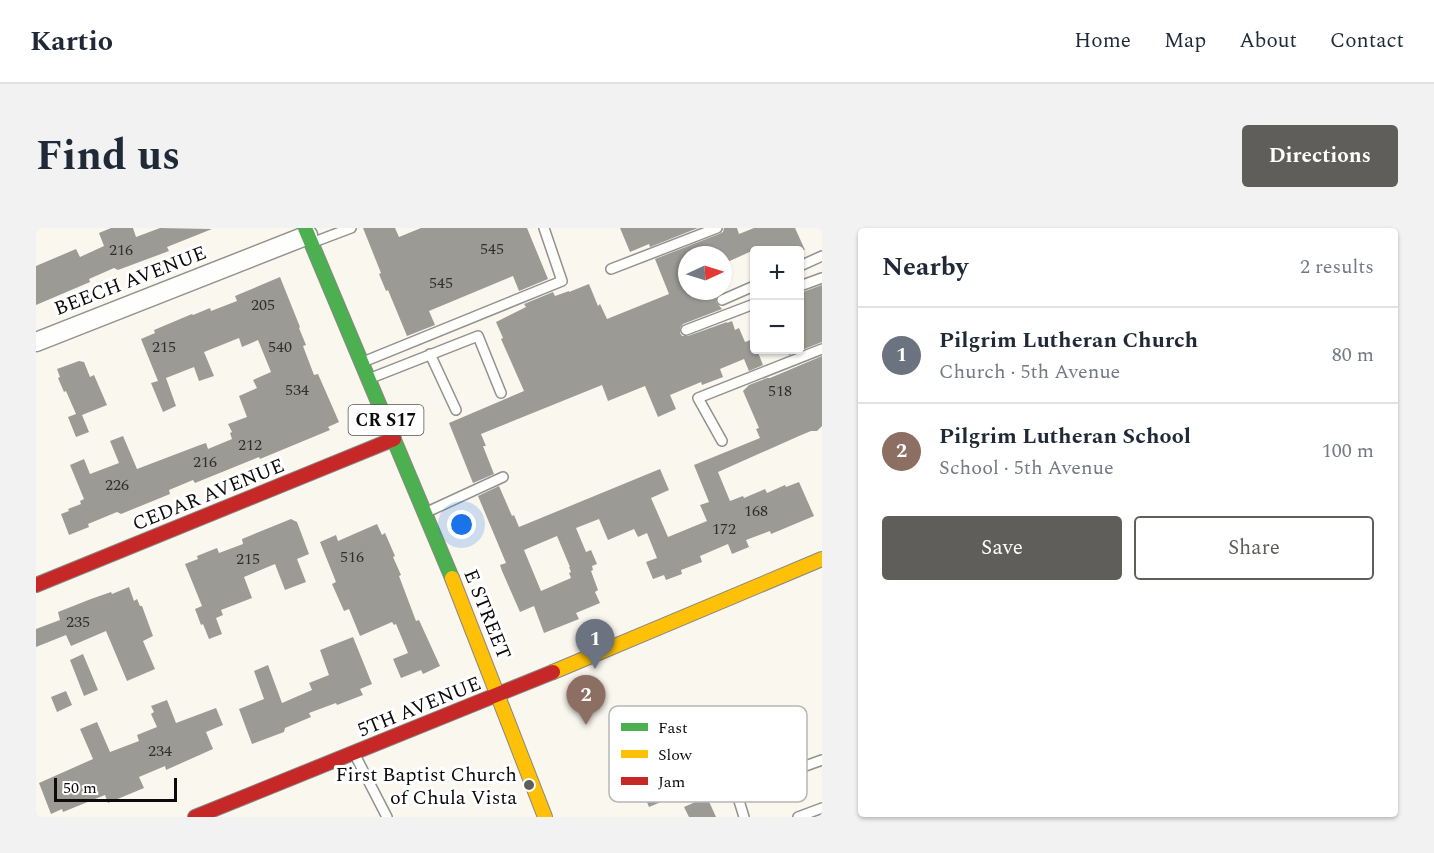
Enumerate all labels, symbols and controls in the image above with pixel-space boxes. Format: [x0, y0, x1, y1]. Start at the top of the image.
text: Kartio [30, 20, 113, 63]
text: Home [1074, 25, 1131, 57]
text: Map [1164, 25, 1206, 57]
text: About [1239, 25, 1297, 57]
text: Contact [1330, 25, 1404, 57]
text: Find us [36, 125, 180, 188]
button: Directions [1242, 125, 1398, 187]
house number: 545 [480, 237, 504, 261]
street label: BEECH AVENUE [50, 238, 211, 324]
house number: 216 [109, 238, 133, 262]
north arrow [678, 246, 732, 300]
map controls [750, 246, 804, 354]
button: + [750, 246, 804, 300]
text: Nearby [882, 247, 968, 287]
text: 2 results [1300, 252, 1374, 282]
house number: 545 [429, 271, 453, 295]
house number: 205 [251, 293, 275, 317]
button: − [750, 300, 804, 354]
text: Pilgrim Lutheran Church [939, 324, 1198, 357]
house number: 215 [152, 335, 176, 359]
house number: 540 [268, 335, 292, 359]
text: 1 [896, 340, 907, 370]
text: 80 m [1332, 340, 1374, 370]
text: Church · 5th Avenue [939, 357, 1120, 387]
house number: 534 [285, 378, 309, 402]
house number: 518 [768, 379, 792, 403]
road number: CR S17 [348, 405, 424, 435]
text: Pilgrim Lutheran School [939, 420, 1191, 453]
house number: 212 [238, 433, 262, 457]
text: 2 [896, 436, 907, 466]
text: 100 m [1322, 436, 1374, 466]
house number: 216 [193, 450, 217, 474]
street label: CEDAR AVENUE [128, 451, 289, 539]
text: School · 5th Avenue [939, 453, 1114, 483]
house number: 226 [105, 473, 129, 497]
house number: 168 [744, 499, 768, 523]
your location [447, 510, 476, 539]
button: Save [882, 516, 1122, 580]
button: Share [1134, 516, 1374, 580]
house number: 172 [712, 517, 736, 541]
house number: 516 [340, 545, 364, 569]
house number: 215 [236, 547, 260, 571]
street label: E STREET [455, 565, 519, 664]
house number: 235 [66, 610, 90, 634]
pin: 1 [576, 620, 614, 669]
street label: 5TH AVENUE [353, 669, 486, 745]
pin: 2 [566, 676, 606, 725]
legend [609, 706, 807, 802]
text: Fast [658, 716, 688, 740]
house number: 234 [148, 739, 172, 763]
text: Slow [658, 743, 693, 767]
place label: First Baptist Church of Chula Vista [336, 760, 517, 813]
text: Jam [658, 770, 686, 794]
scale bar [54, 775, 177, 802]
text: 50 m [63, 776, 97, 800]
marker: First Baptist Church of Chula Vista [522, 778, 536, 792]

